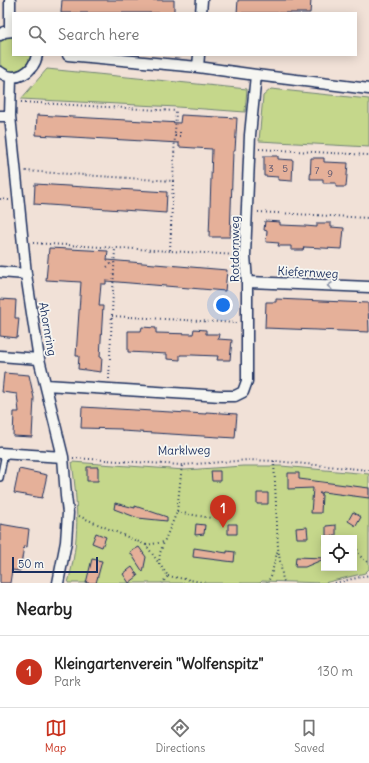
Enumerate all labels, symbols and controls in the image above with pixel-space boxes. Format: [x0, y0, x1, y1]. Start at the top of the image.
search box [12, 12, 357, 56]
icon: search [26, 23, 48, 45]
text: Search here [58, 25, 139, 44]
house number: 3 [268, 162, 274, 175]
house number: 5 [282, 162, 288, 175]
house number: 7 [315, 164, 320, 177]
house number: 9 [327, 167, 333, 180]
street label: Rotdornweg [227, 216, 242, 282]
street label: Kiefernweg [277, 263, 339, 281]
one-way arrow [327, 281, 333, 290]
your location [213, 295, 233, 315]
street label: Ahornring [36, 301, 60, 357]
street label: Marklweg [157, 442, 211, 458]
pin: 1 [210, 495, 236, 528]
map controls [321, 535, 357, 571]
button: locate [321, 535, 357, 571]
scale bar [12, 555, 98, 574]
text: 50 m [18, 557, 44, 571]
text: Nearby [16, 598, 72, 620]
text: Kleingartenverein "Wolfenspitz" [54, 654, 264, 673]
text: 1 [26, 663, 32, 680]
text: 130 m [317, 663, 353, 680]
text: Park [54, 673, 81, 690]
tab: Map [45, 717, 67, 755]
tab: Directions [156, 717, 205, 755]
tab: Saved [294, 717, 324, 755]

